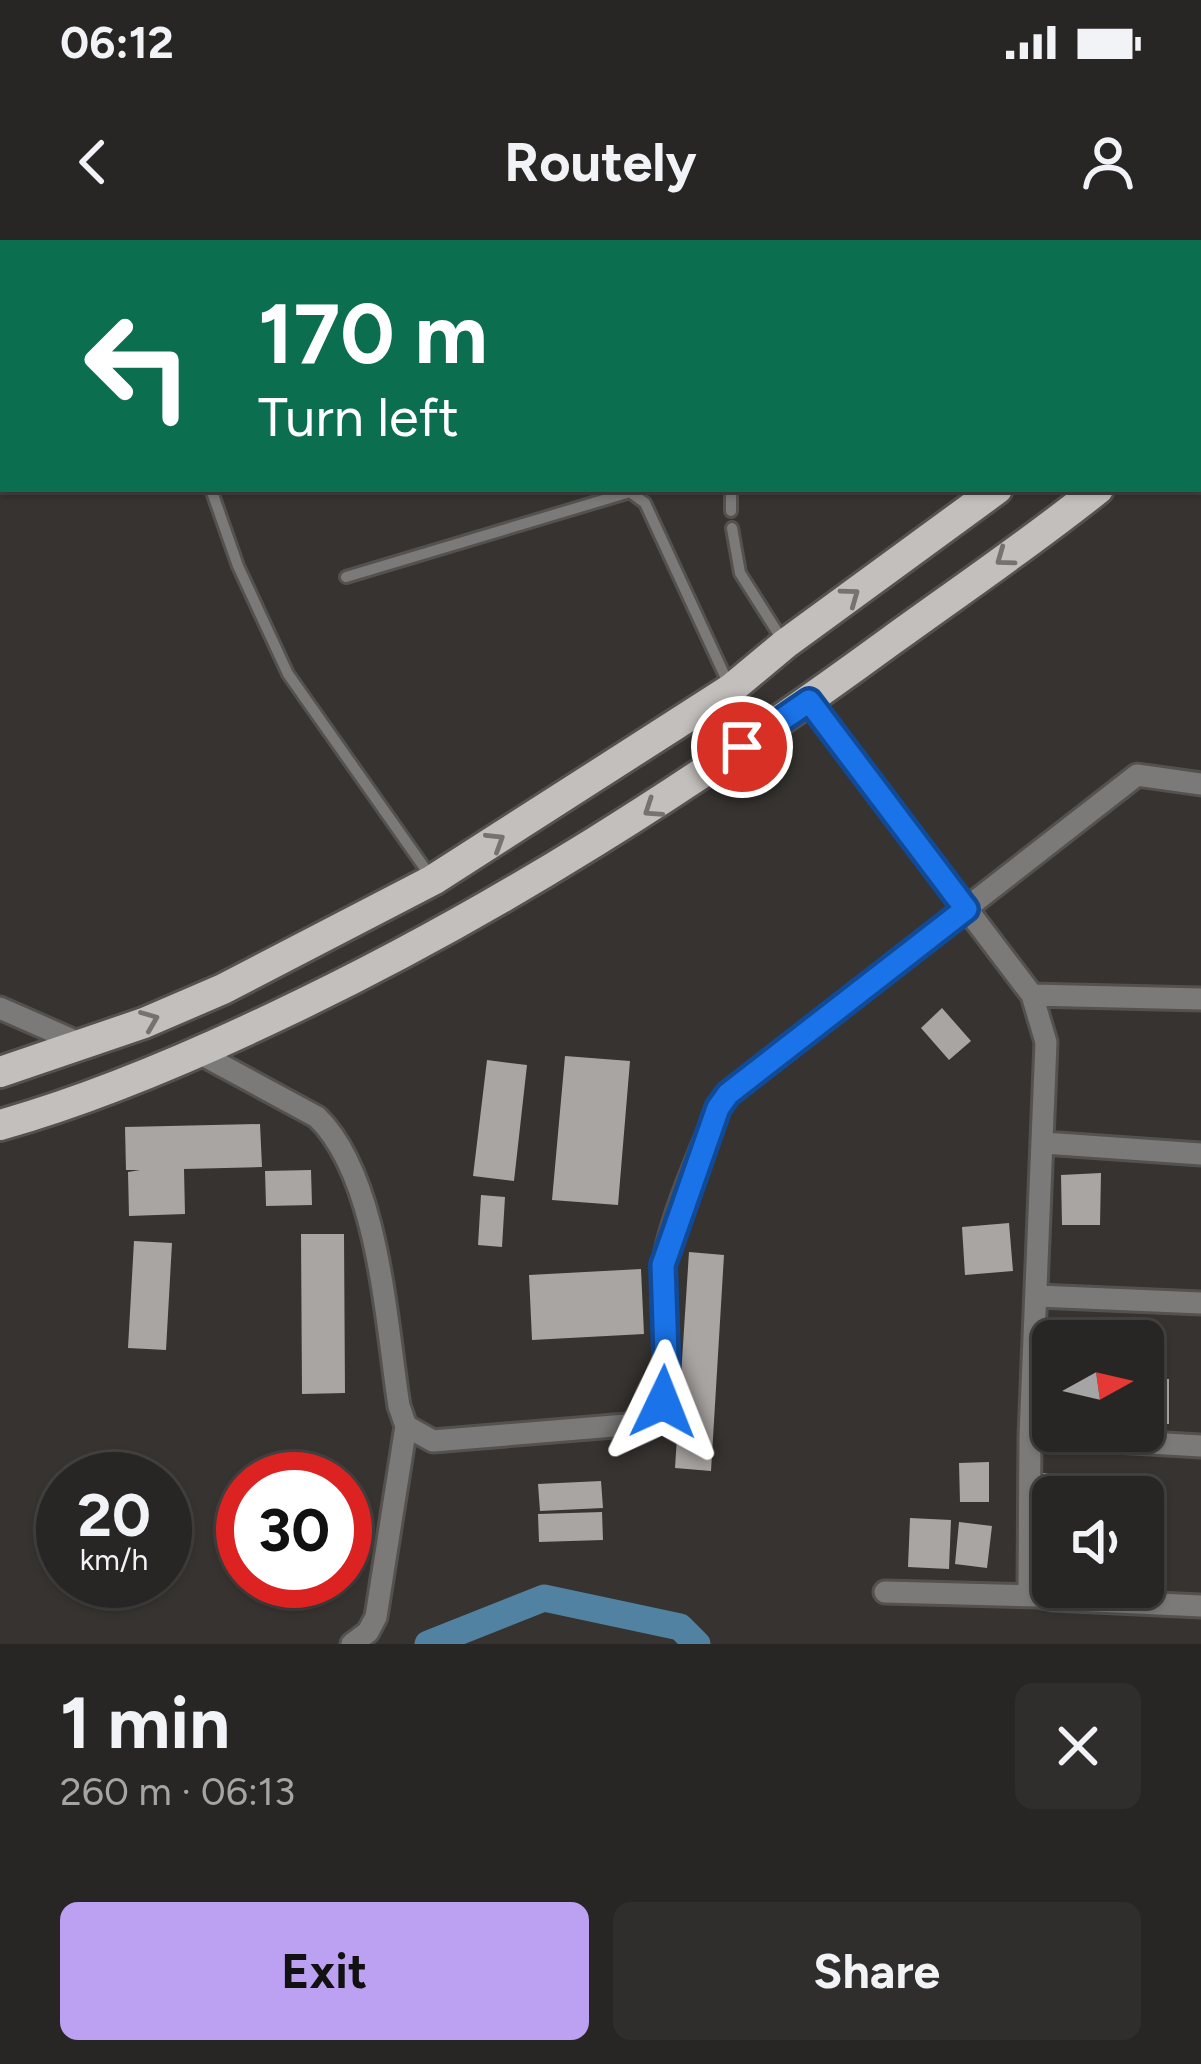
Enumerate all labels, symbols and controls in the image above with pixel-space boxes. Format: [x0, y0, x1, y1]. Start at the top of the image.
text: 06:12 [60, 15, 174, 69]
icon: back [60, 129, 126, 195]
icon: person [1075, 129, 1141, 195]
text: Routely [504, 130, 697, 195]
text: 170 m [258, 283, 488, 384]
icon: left [60, 288, 216, 444]
text: Turn left [258, 385, 459, 450]
one-way arrow [996, 544, 1017, 566]
one-way arrow [838, 588, 859, 610]
pin [691, 696, 793, 798]
icon: arrive [709, 714, 775, 780]
one-way arrow [643, 794, 665, 816]
one-way arrow [483, 833, 505, 855]
one-way arrow [139, 1010, 160, 1034]
north arrow [1032, 1320, 1164, 1452]
map controls [1032, 1320, 1164, 1608]
position arrow [600, 1339, 726, 1465]
speed limit sign: 30 [216, 1452, 372, 1608]
button: sound [1032, 1476, 1164, 1608]
text: 20 [77, 1479, 151, 1551]
text: km/h [80, 1541, 148, 1578]
text: 1 min [60, 1680, 230, 1766]
button: close [1015, 1683, 1141, 1809]
text: 260 m · 06:13 [60, 1768, 295, 1815]
button: Exit [60, 1902, 589, 2040]
button: Share [613, 1902, 1141, 2040]

